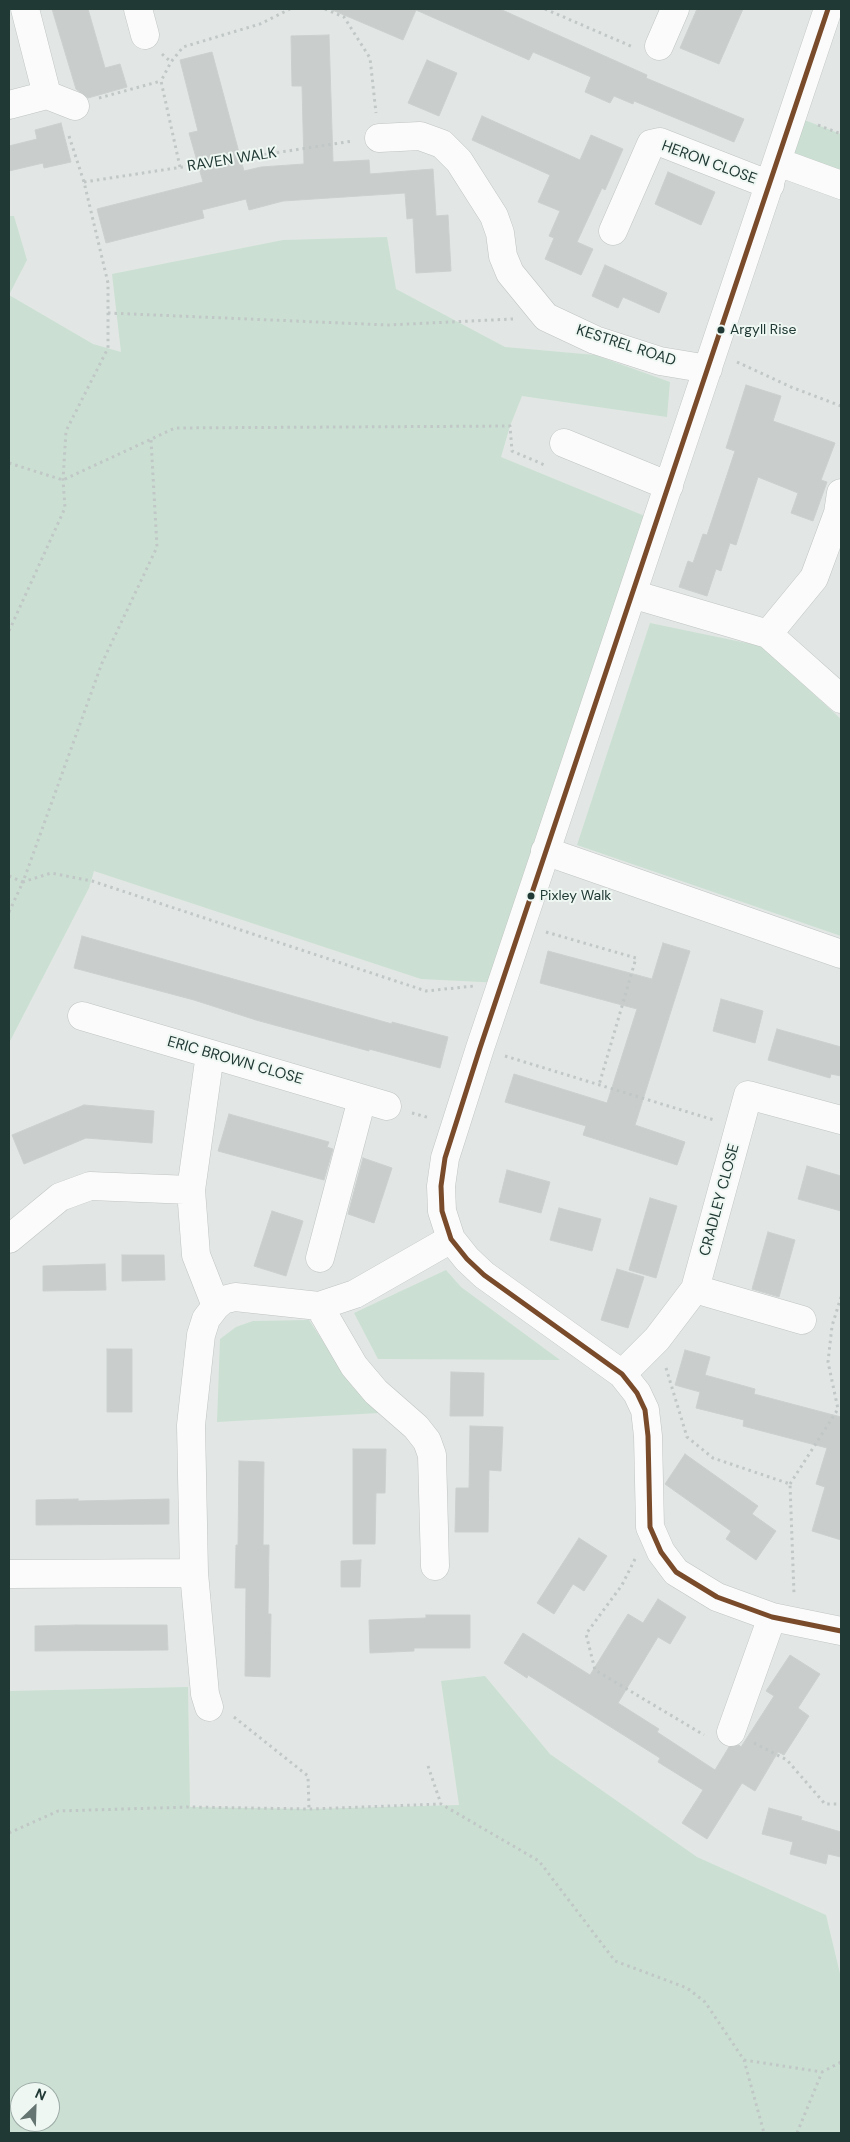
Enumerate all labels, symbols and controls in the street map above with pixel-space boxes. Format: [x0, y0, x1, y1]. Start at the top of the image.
street label: HERON CLOSE [659, 137, 759, 189]
street label: RAVEN WALK [186, 144, 278, 176]
street label: KESTREL ROAD [574, 321, 678, 371]
place label: Argyll Rise [730, 322, 797, 338]
marker: Argyll Rise [716, 325, 726, 335]
place label: Pixley Walk [540, 888, 611, 904]
marker: Pixley Walk [526, 891, 536, 901]
street label: ERIC BROWN CLOSE [165, 1033, 305, 1089]
street label: CRADLEY CLOSE [696, 1142, 744, 1258]
north arrow [10, 2082, 60, 2132]
text: N [32, 2084, 49, 2105]

